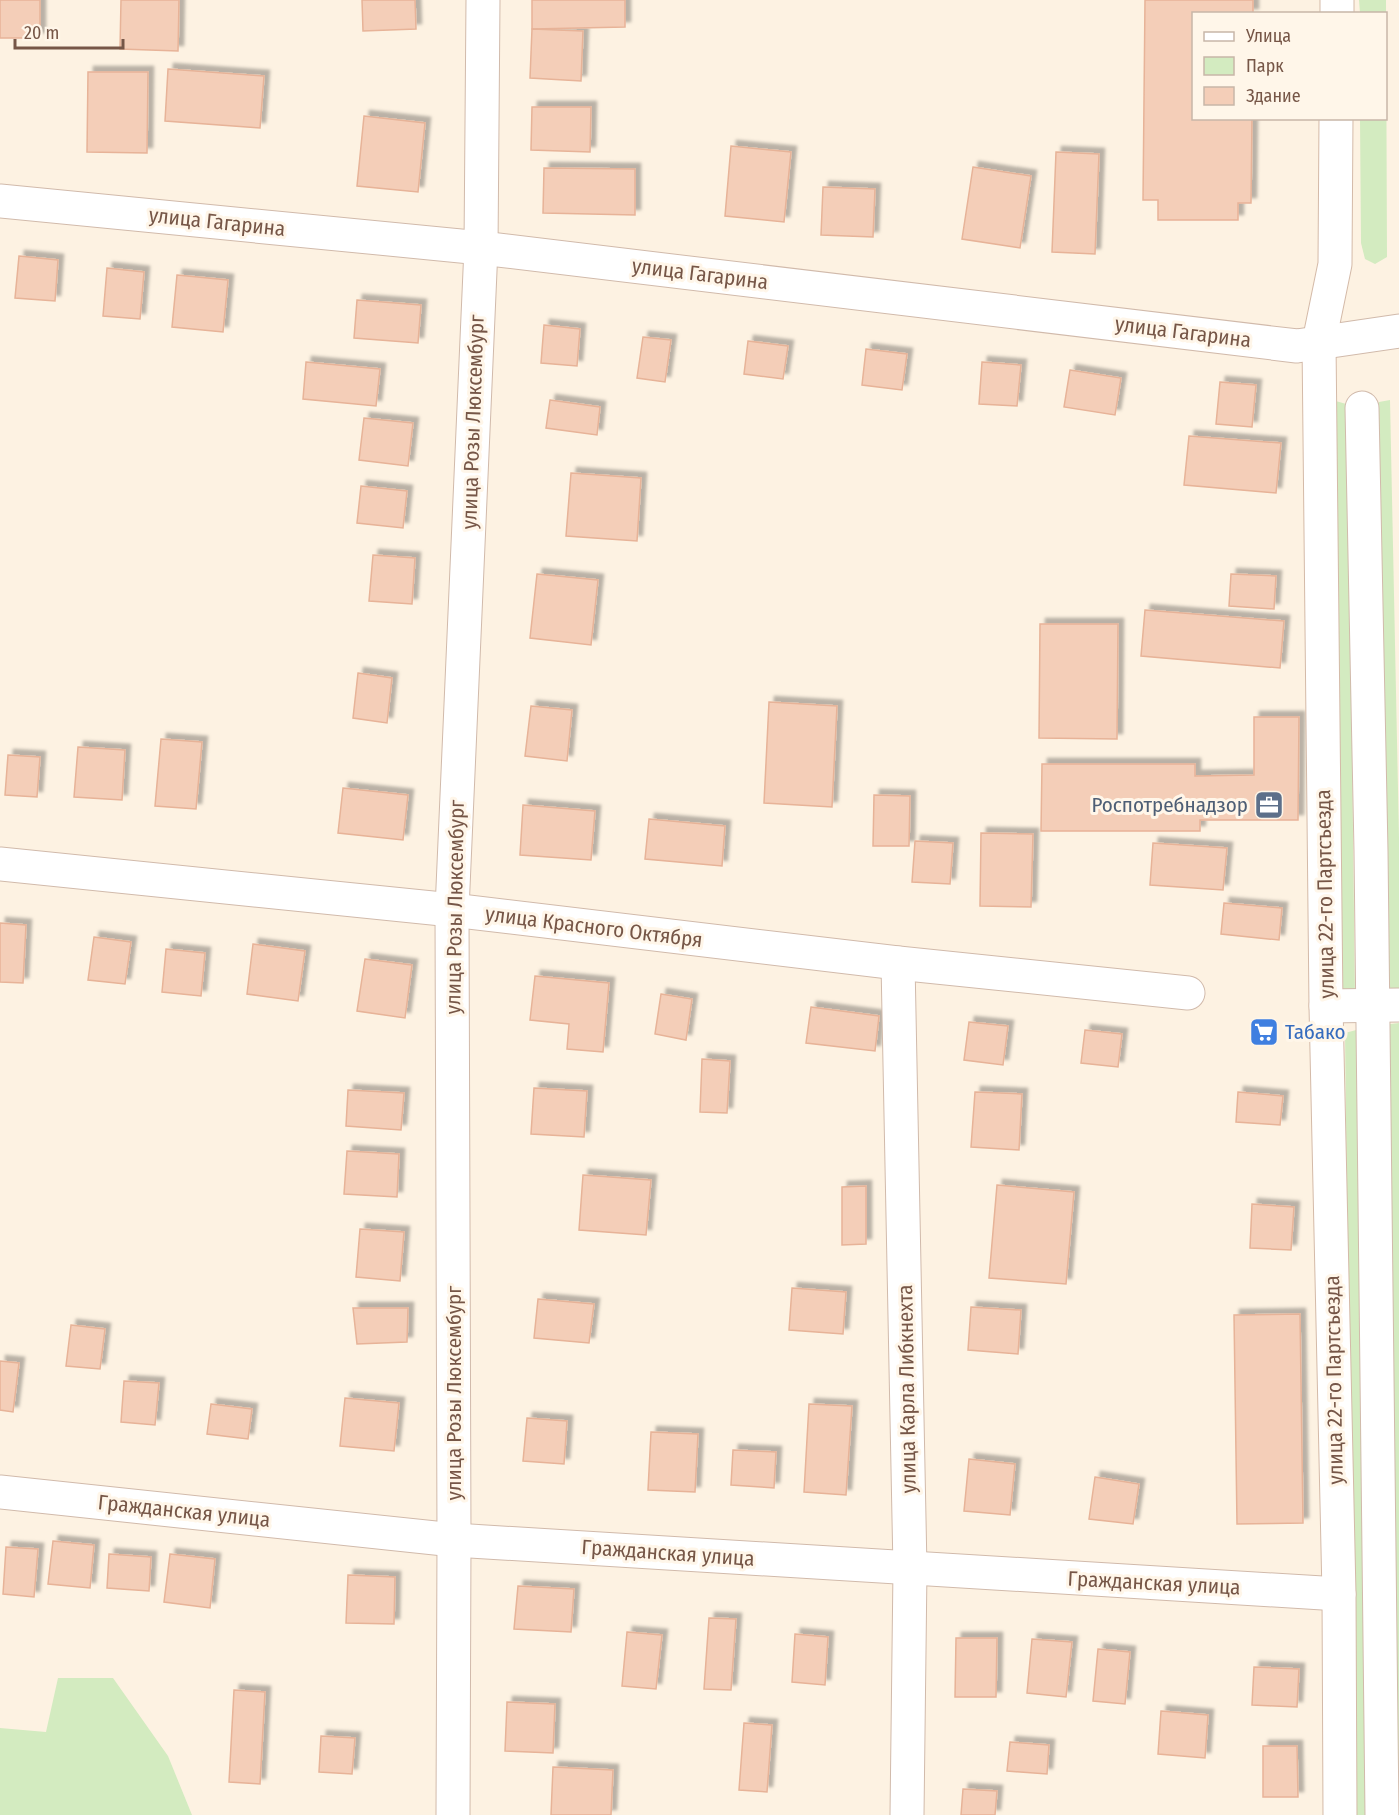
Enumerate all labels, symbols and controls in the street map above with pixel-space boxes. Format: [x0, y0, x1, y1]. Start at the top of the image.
scale bar [15, 12, 123, 50]
legend [1192, 12, 1387, 120]
text: 20 m [24, 22, 59, 44]
text: Улица [1245, 25, 1291, 47]
text: Парк [1246, 55, 1284, 77]
text: Здание [1246, 85, 1301, 107]
street label: улица Гагарина [148, 202, 286, 242]
street label: улица Гагарина [630, 253, 770, 295]
street label: улица Гагарина [1113, 311, 1253, 353]
street label: улица Розы Люксембург [456, 313, 490, 530]
office icon: Роспотребнадзор [1253, 789, 1285, 821]
street label: улица 22-го Партсъезда [1310, 789, 1340, 999]
place label: Роспотребнадзор [1091, 792, 1248, 818]
street label: улица Розы Люксембург [440, 799, 470, 1015]
street label: улица Красного Октября [484, 901, 704, 953]
supermarket icon: Табако [1248, 1016, 1280, 1048]
place label: Табако [1285, 1019, 1346, 1045]
street label: улица 22-го Партсъезда [1319, 1275, 1349, 1485]
street label: улица Карла Либкнехта [892, 1284, 922, 1494]
street label: улица Розы Люксембург [441, 1285, 467, 1500]
street label: Гражданская улица [97, 1489, 271, 1533]
street label: Гражданская улица [581, 1534, 755, 1572]
street label: Гражданская улица [1067, 1565, 1241, 1601]

